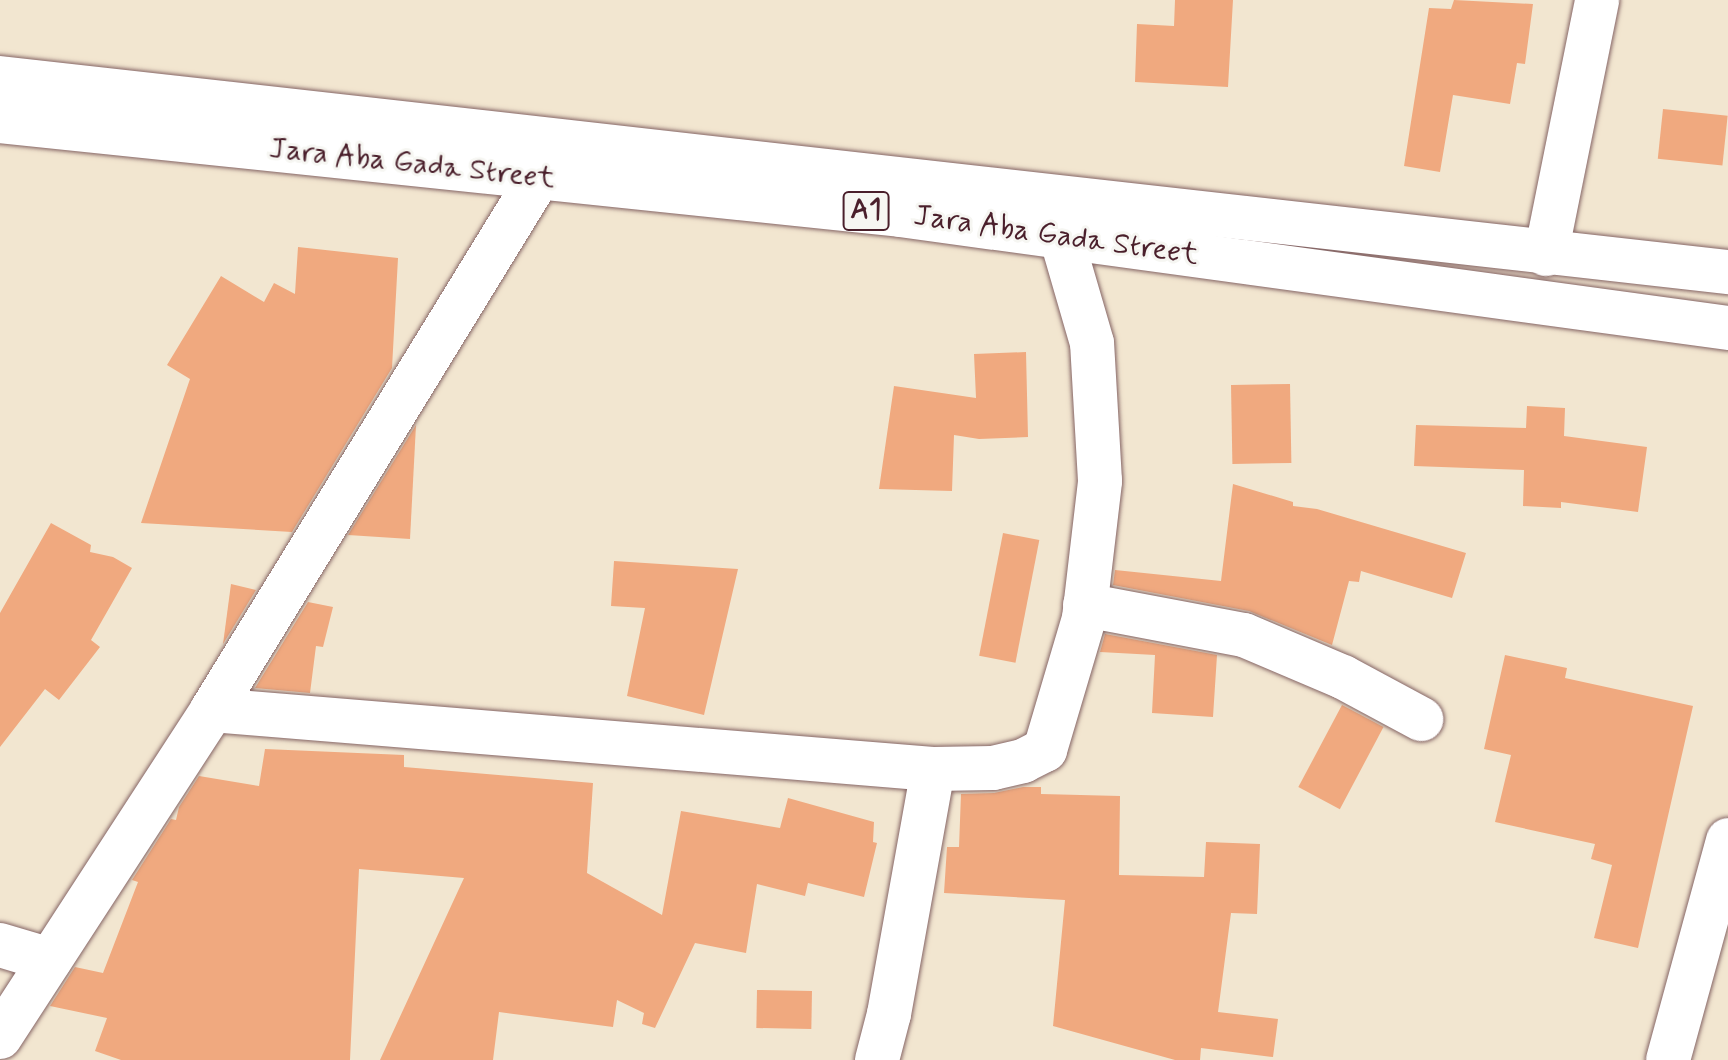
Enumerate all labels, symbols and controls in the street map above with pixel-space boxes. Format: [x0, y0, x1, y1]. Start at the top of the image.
street label: Jara Aba Gada Street [270, 131, 554, 197]
road number: A1 [842, 187, 890, 235]
street label: Jara Aba Gada Street [914, 199, 1198, 273]

